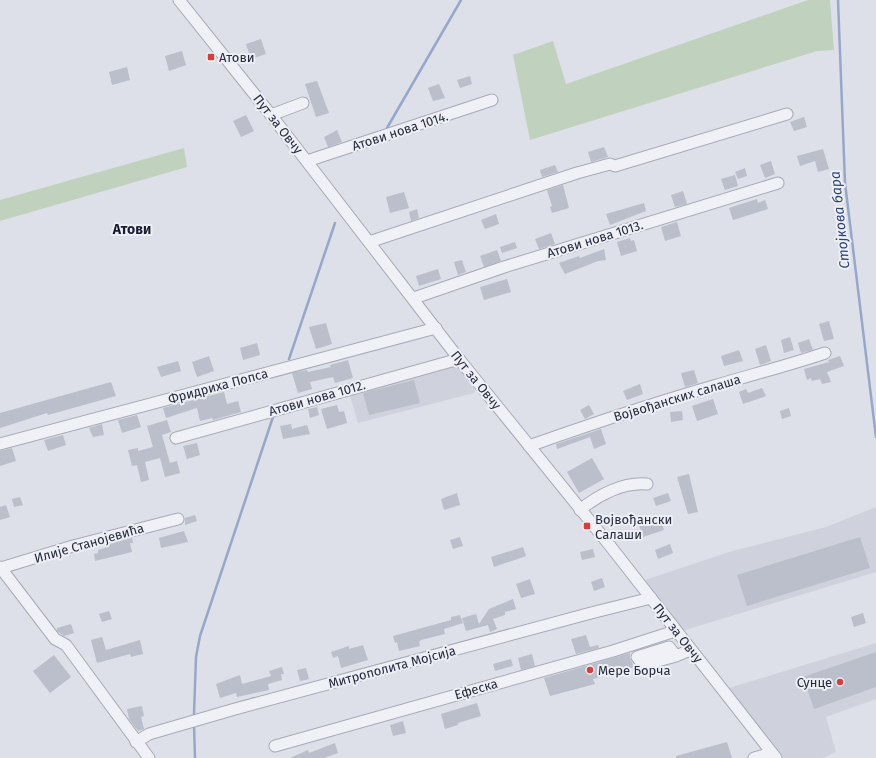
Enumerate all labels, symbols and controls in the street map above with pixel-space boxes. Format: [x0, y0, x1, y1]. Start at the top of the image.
place label: Атови [219, 50, 255, 65]
marker: Атови [206, 52, 216, 62]
street label: Пут за Овчу [250, 91, 306, 157]
street label: Атови нова 1014. [350, 108, 450, 154]
water label: Стојкова бара [826, 170, 854, 270]
street label: Атови нова 1013. [545, 217, 645, 261]
district label: Атови [112, 221, 151, 238]
street label: Пут за Овчу [448, 348, 505, 413]
street label: Фридриха Попса [166, 365, 270, 407]
street label: Војвођанских салаша [612, 372, 742, 424]
street label: Атови нова 1012. [267, 377, 367, 419]
place label: Војвођански Салаши [595, 512, 672, 542]
street label: Илије Станојевића [32, 520, 146, 566]
marker: Војвођански Салаши [582, 521, 592, 531]
street label: Пут за Овчу [650, 600, 706, 666]
street label: Митрополита Мојсија [327, 643, 457, 691]
place label: Мере Борча [598, 663, 671, 678]
marker: Мере Борча [585, 665, 595, 675]
place label: Сунце [797, 675, 832, 690]
street label: Ефеска [453, 676, 499, 702]
marker: Сунце [835, 677, 845, 687]

